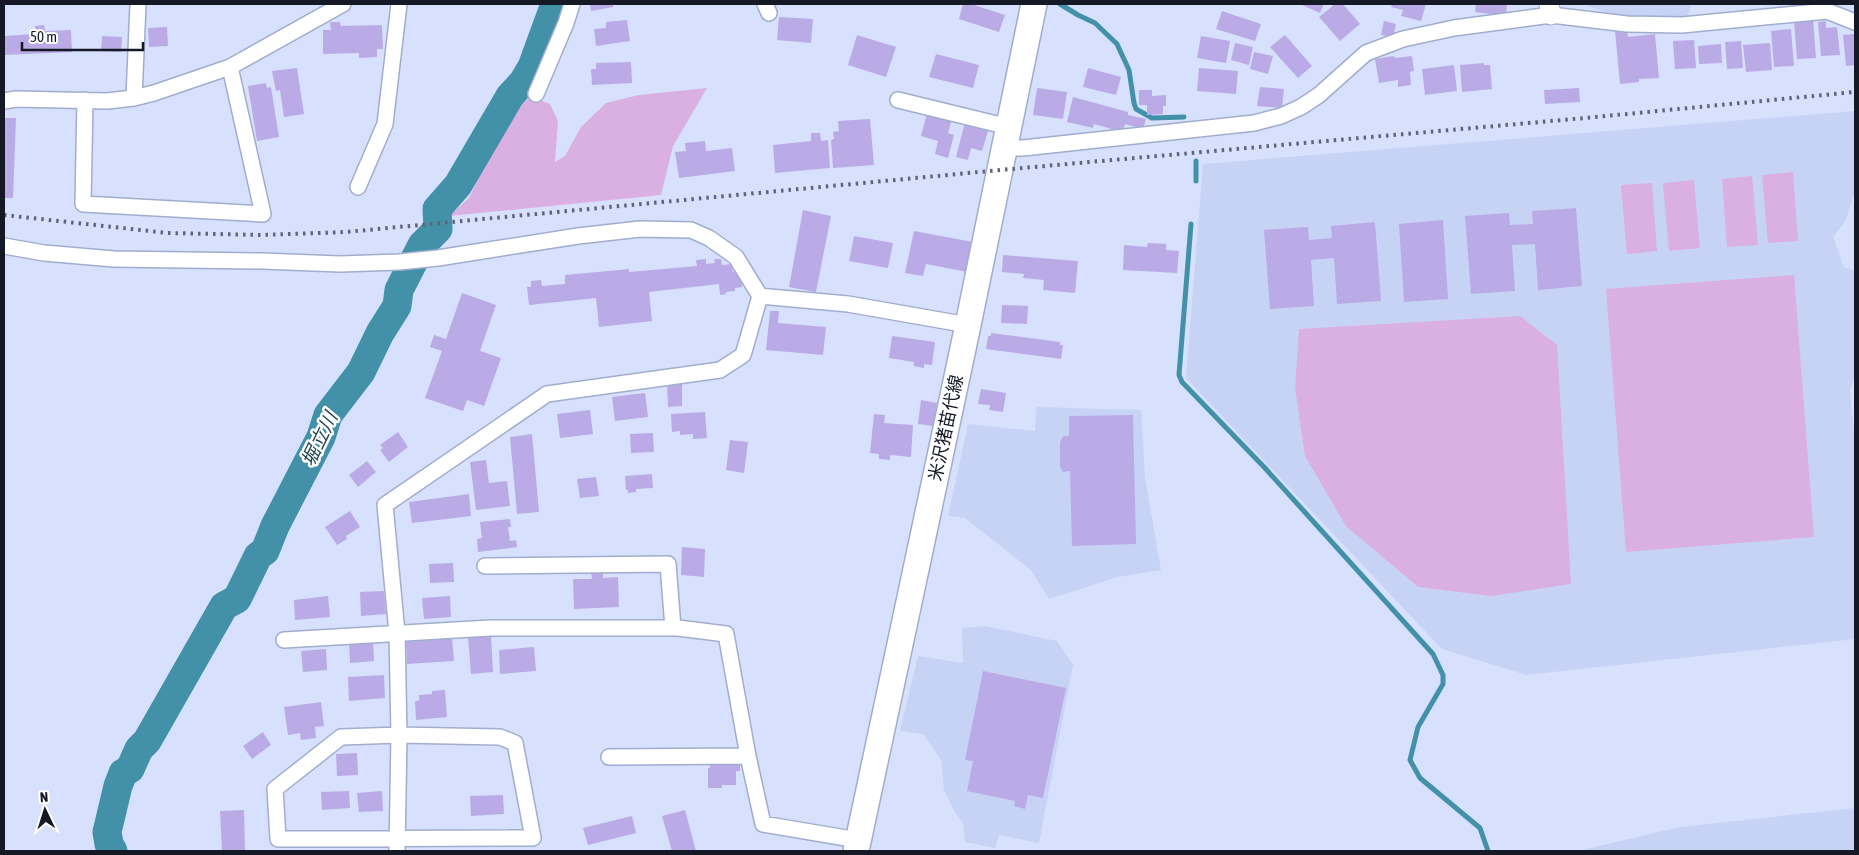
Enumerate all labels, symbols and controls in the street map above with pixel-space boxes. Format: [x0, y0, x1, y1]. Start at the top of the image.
scale bar [22, 20, 144, 52]
text: 50 m [30, 28, 57, 45]
street label: 米沢猪苗代線 [924, 373, 967, 483]
water label: 堀立川 [297, 407, 342, 469]
north arrow [20, 785, 70, 835]
text: N [39, 789, 49, 805]

